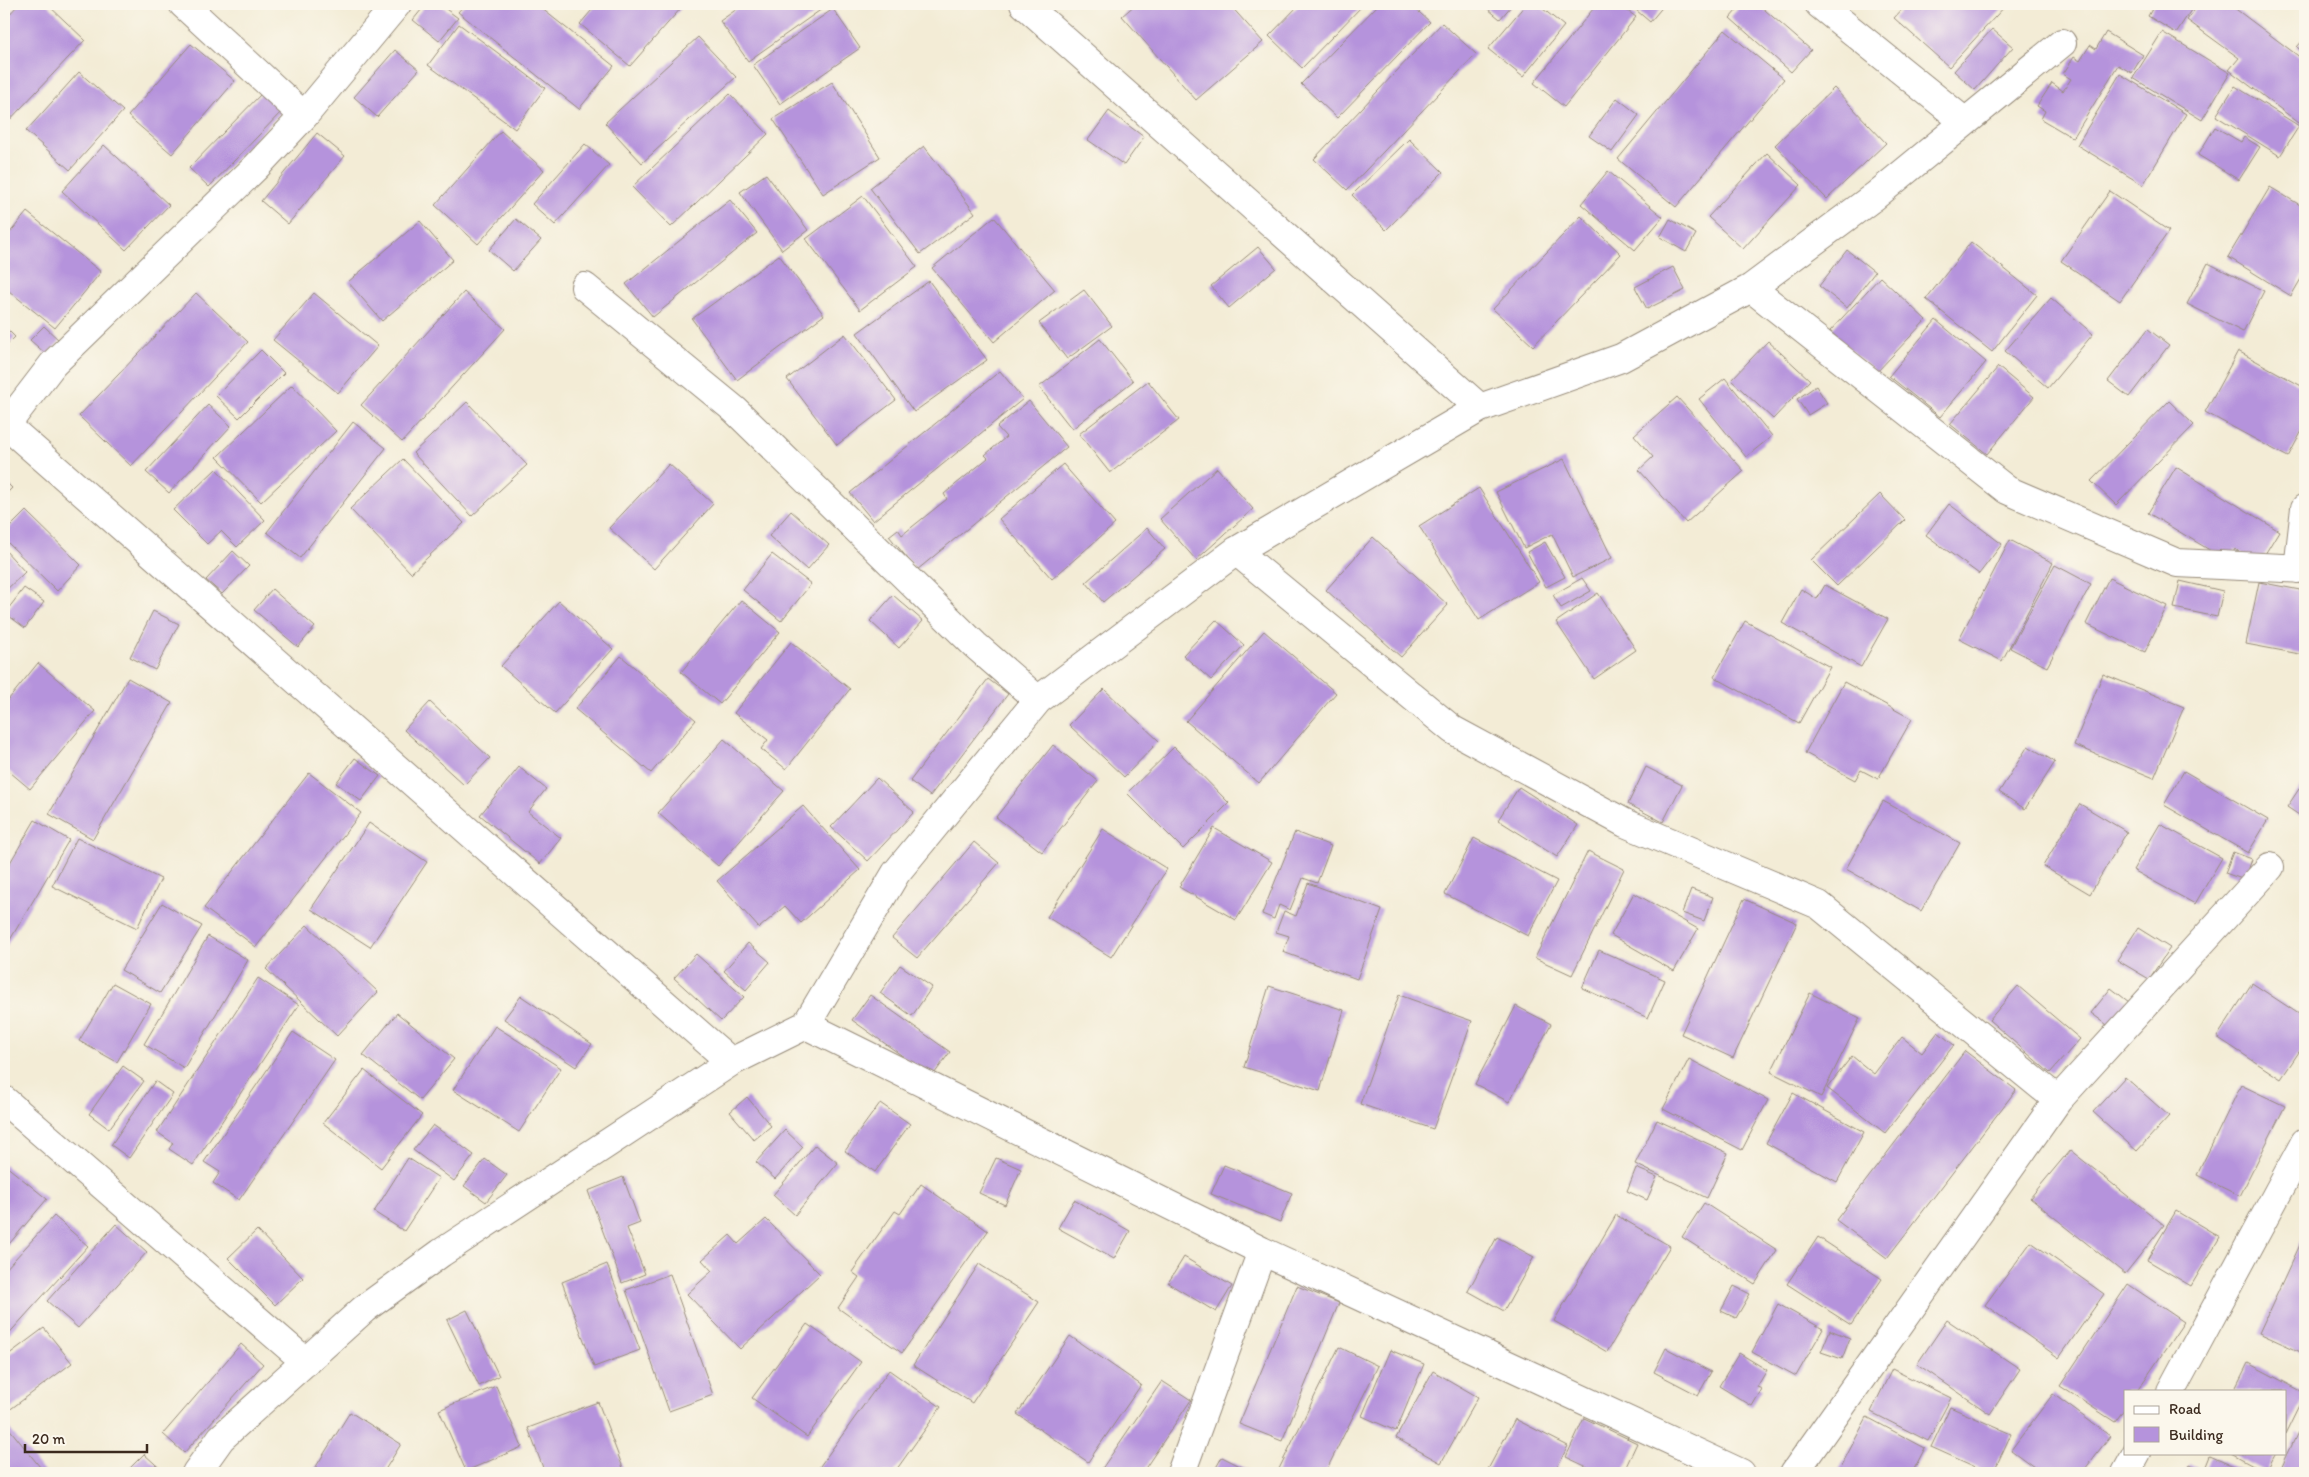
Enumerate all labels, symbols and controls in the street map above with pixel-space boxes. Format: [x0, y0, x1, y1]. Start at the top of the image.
legend [2124, 1390, 2286, 1454]
text: Road [2169, 1400, 2202, 1418]
scale bar [25, 1422, 148, 1454]
text: Building [2169, 1426, 2223, 1444]
text: 20 m [32, 1430, 66, 1448]

